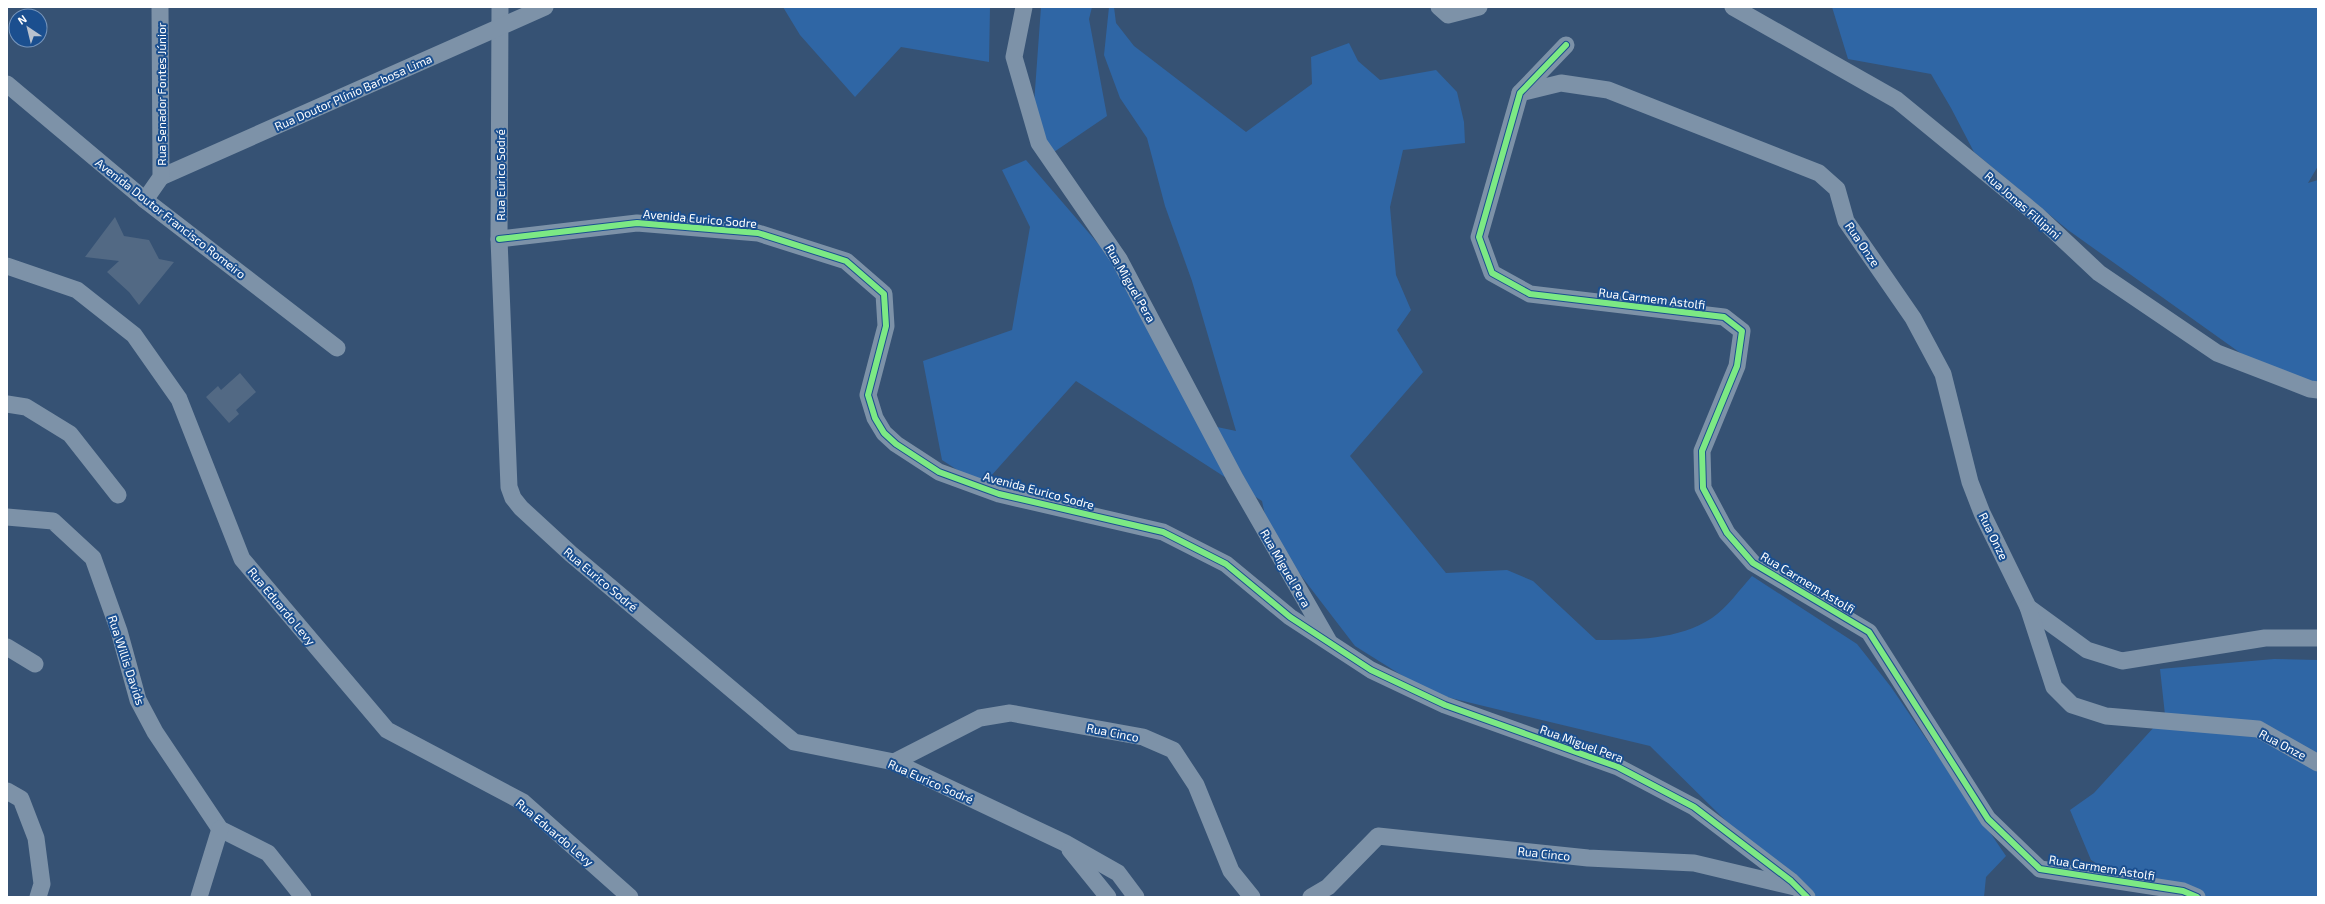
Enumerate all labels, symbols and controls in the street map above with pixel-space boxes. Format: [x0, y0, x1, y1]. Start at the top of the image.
north arrow [8, 8, 48, 48]
text: N [15, 12, 29, 27]
street label: Rua Senador Fontes Júnior [154, 22, 168, 166]
street label: Rua Doutor Plínio Barbosa Lima [272, 51, 434, 133]
street label: Rua Eurico Sodré [493, 129, 507, 221]
street label: Avenida Doutor Francisco Romeiro [93, 155, 249, 281]
street label: Rua Jonas Fillipini [1982, 168, 2064, 242]
street label: Avenida Eurico Sodre [643, 206, 757, 230]
street label: Rua Onze [1843, 219, 1883, 269]
street label: Rua Miguel Pera [1103, 241, 1159, 325]
street label: Rua Carmem Astolfi [1598, 285, 1706, 311]
street label: Avenida Eurico Sodre [982, 468, 1096, 512]
street label: Rua Onze [1977, 510, 2011, 562]
street label: Rua Miguel Pera [1258, 526, 1314, 610]
street label: Rua Eurico Sodré [561, 544, 641, 614]
street label: Rua Carmem Astolfi [1758, 548, 1858, 616]
street label: Rua Eduardo Levy [246, 564, 319, 648]
street label: Rua Willis Davids [106, 613, 148, 707]
street label: Rua Cinco [1086, 720, 1140, 744]
street label: Rua Miguel Pera [1538, 721, 1626, 765]
street label: Rua Onze [2257, 726, 2309, 762]
street label: Rua Eurico Sodré [886, 756, 976, 806]
street label: Rua Eduardo Levy [513, 796, 597, 869]
street label: Rua Cinco [1517, 843, 1571, 863]
street label: Rua Carmem Astolfi [2048, 852, 2156, 882]

